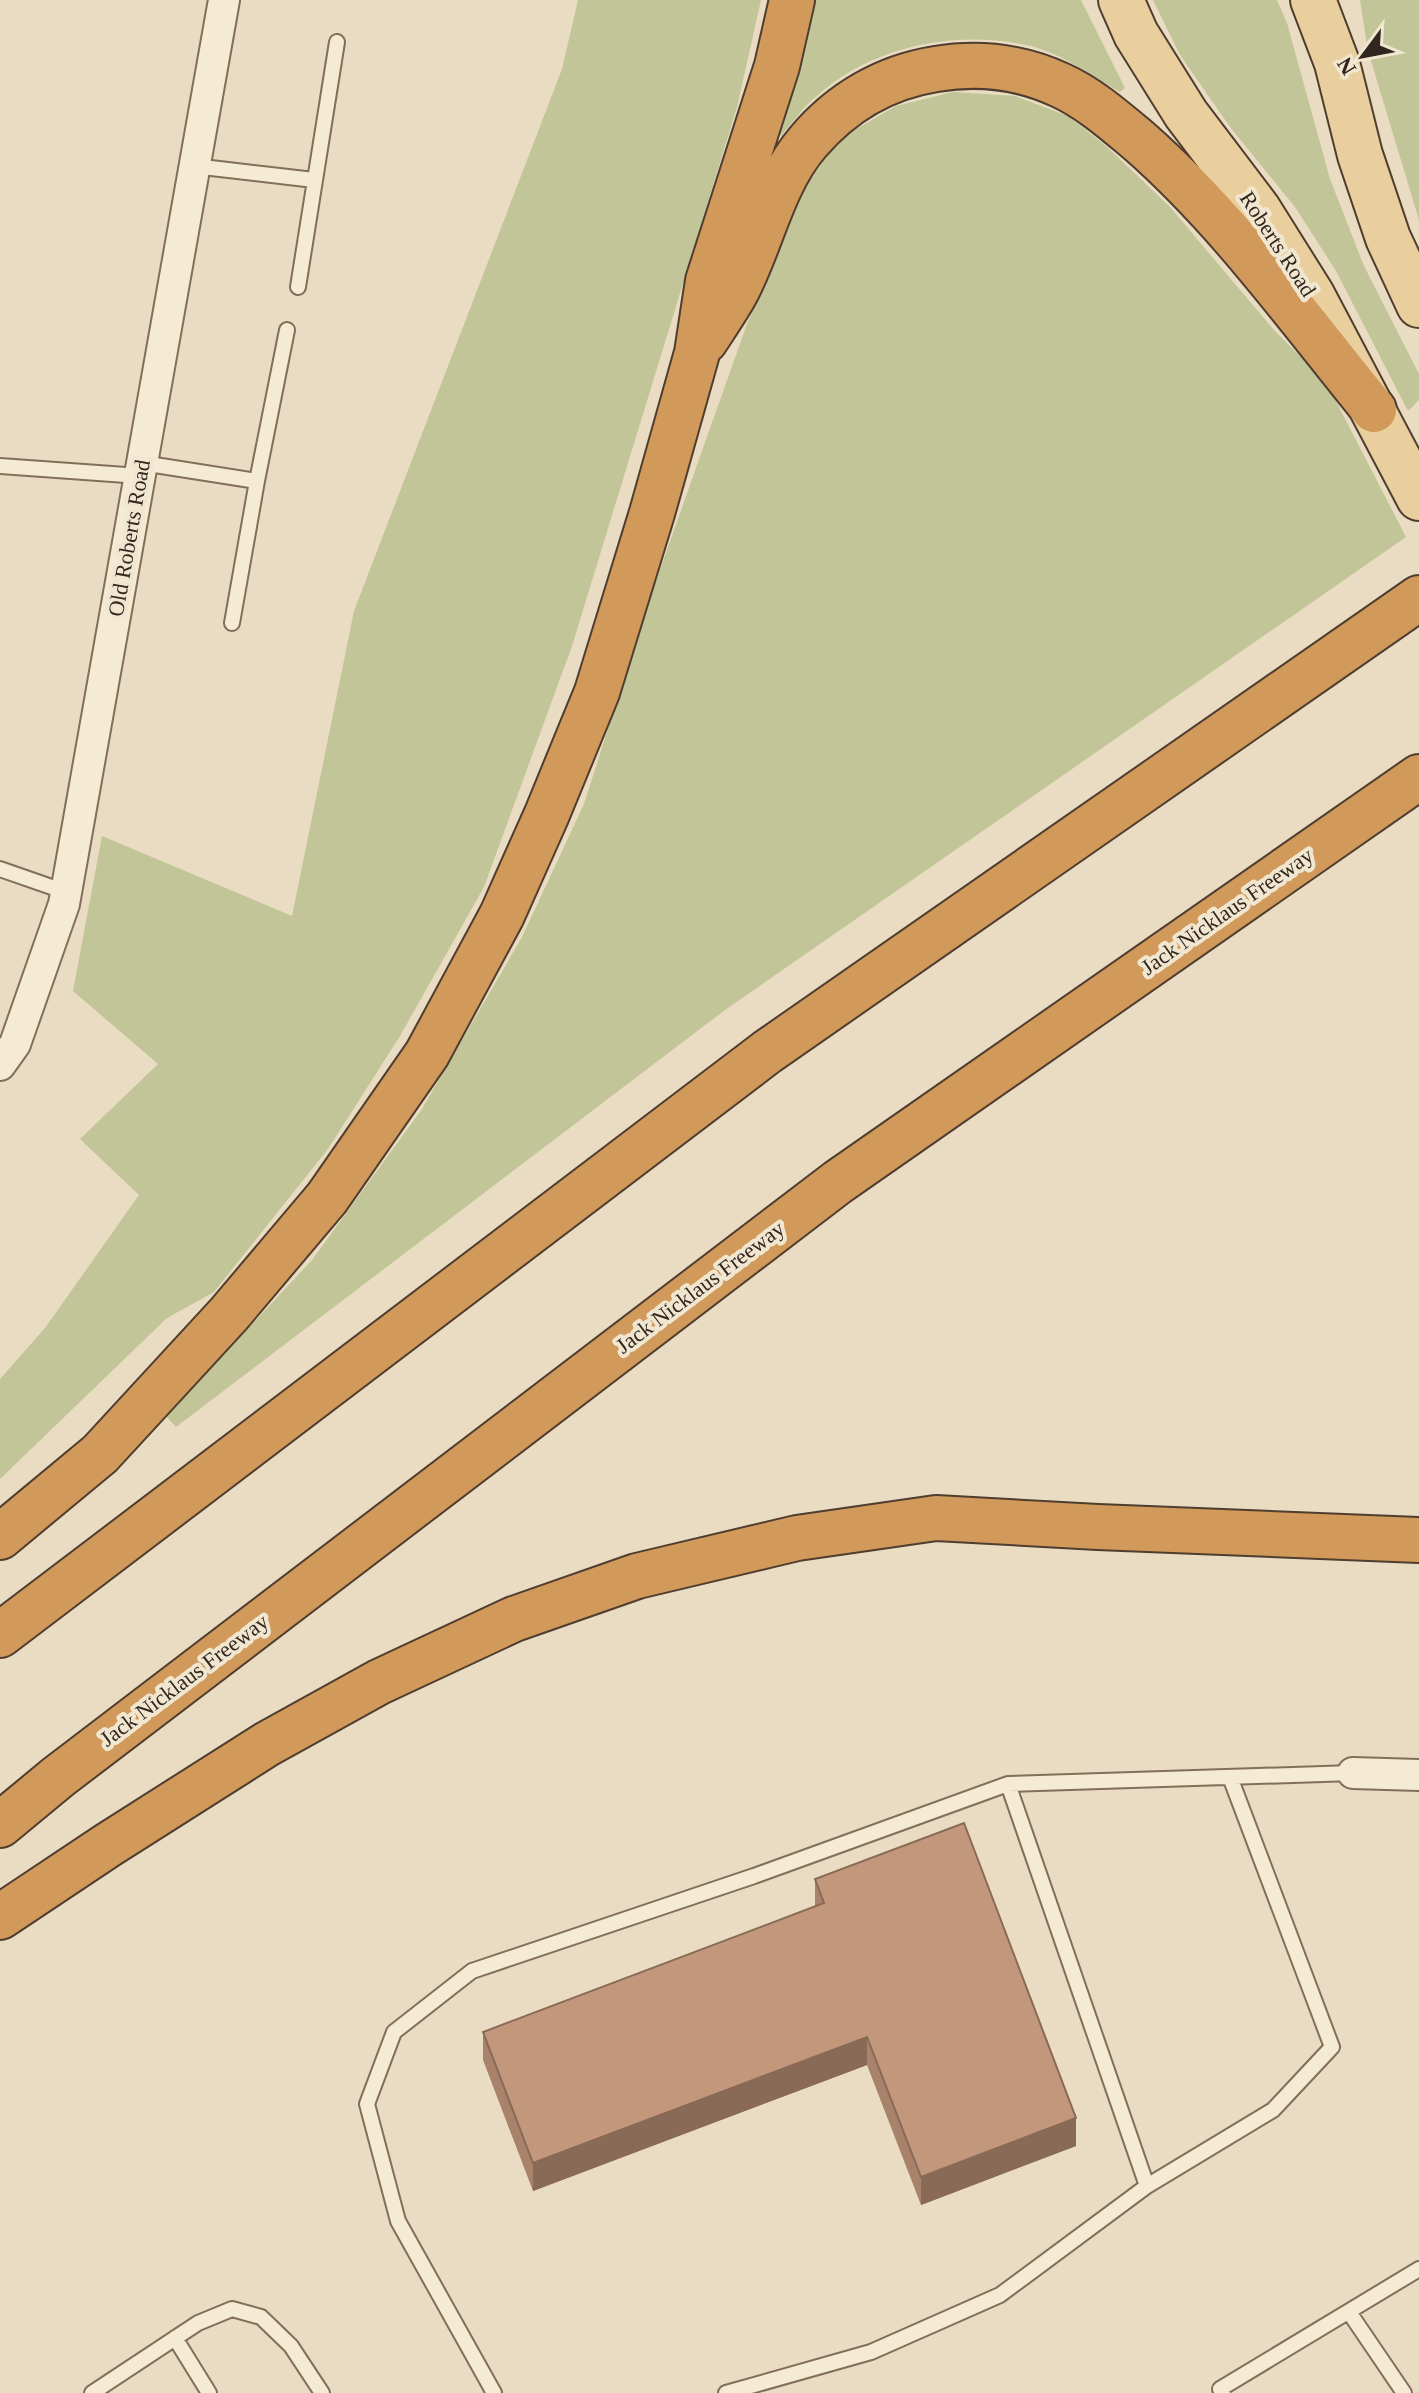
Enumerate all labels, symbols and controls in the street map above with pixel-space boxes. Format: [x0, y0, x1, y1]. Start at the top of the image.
north arrow [1323, 16, 1403, 96]
text: N [1332, 53, 1361, 80]
street label: Roberts Road [1235, 187, 1321, 301]
street label: Old Roberts Road [103, 458, 155, 618]
street label: Jack Nicklaus Freeway [1136, 842, 1318, 980]
street label: Jack Nicklaus Freeway [611, 1216, 789, 1358]
street label: Jack Nicklaus Freeway [95, 1609, 273, 1751]

